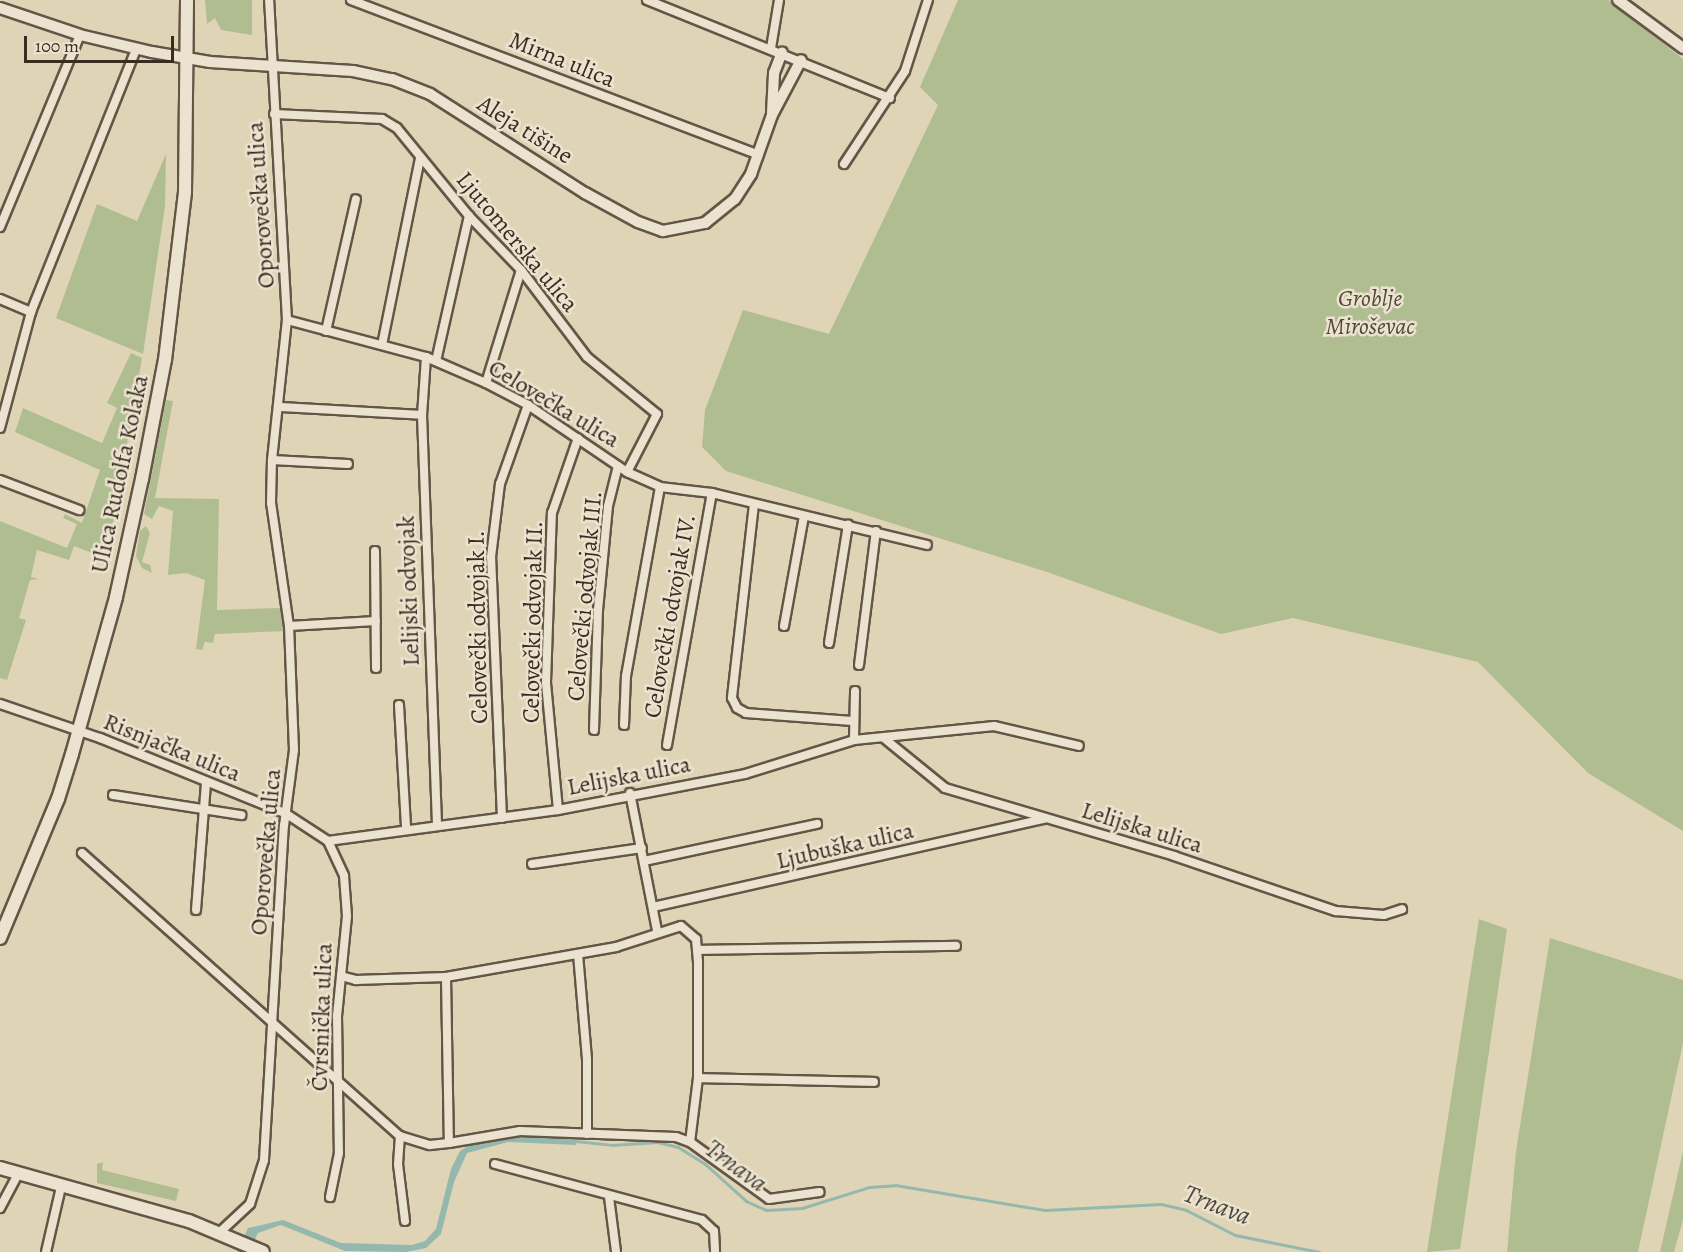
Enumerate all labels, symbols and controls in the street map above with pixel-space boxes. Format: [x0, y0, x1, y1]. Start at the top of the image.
scale bar [27, 24, 177, 62]
street label: Mirna ulica [505, 26, 619, 94]
text: 100 m [35, 34, 79, 58]
street label: Aleja tišine [472, 89, 578, 171]
street label: Oporovečka ulica [241, 121, 281, 289]
street label: Ljutomerska ulica [450, 166, 584, 318]
park label: Groblje Miroševac [1325, 285, 1415, 341]
street label: Celovečka ulica [483, 354, 625, 454]
street label: Ulica Rudolfa Kolaka [85, 372, 155, 576]
street label: Celovečki odvojak III. [561, 490, 609, 702]
street label: Celovečki odvojak IV. [638, 512, 702, 720]
street label: Lelijski odvojak [392, 515, 426, 667]
street label: Celovečki odvojak II. [517, 521, 549, 723]
street label: Celovečki odvojak I. [462, 530, 494, 724]
street label: Risnjačka ulica [99, 707, 245, 789]
street label: Lelijska ulica [565, 750, 693, 802]
street label: Oporovečka ulica [244, 768, 288, 936]
street label: Lelijska ulica [1078, 796, 1206, 860]
street label: Ljubuška ulica [774, 816, 916, 876]
street label: Čvrsnička ulica [305, 942, 339, 1092]
water label: Trnava [699, 1133, 773, 1199]
water label: Trnava [1179, 1178, 1255, 1232]

